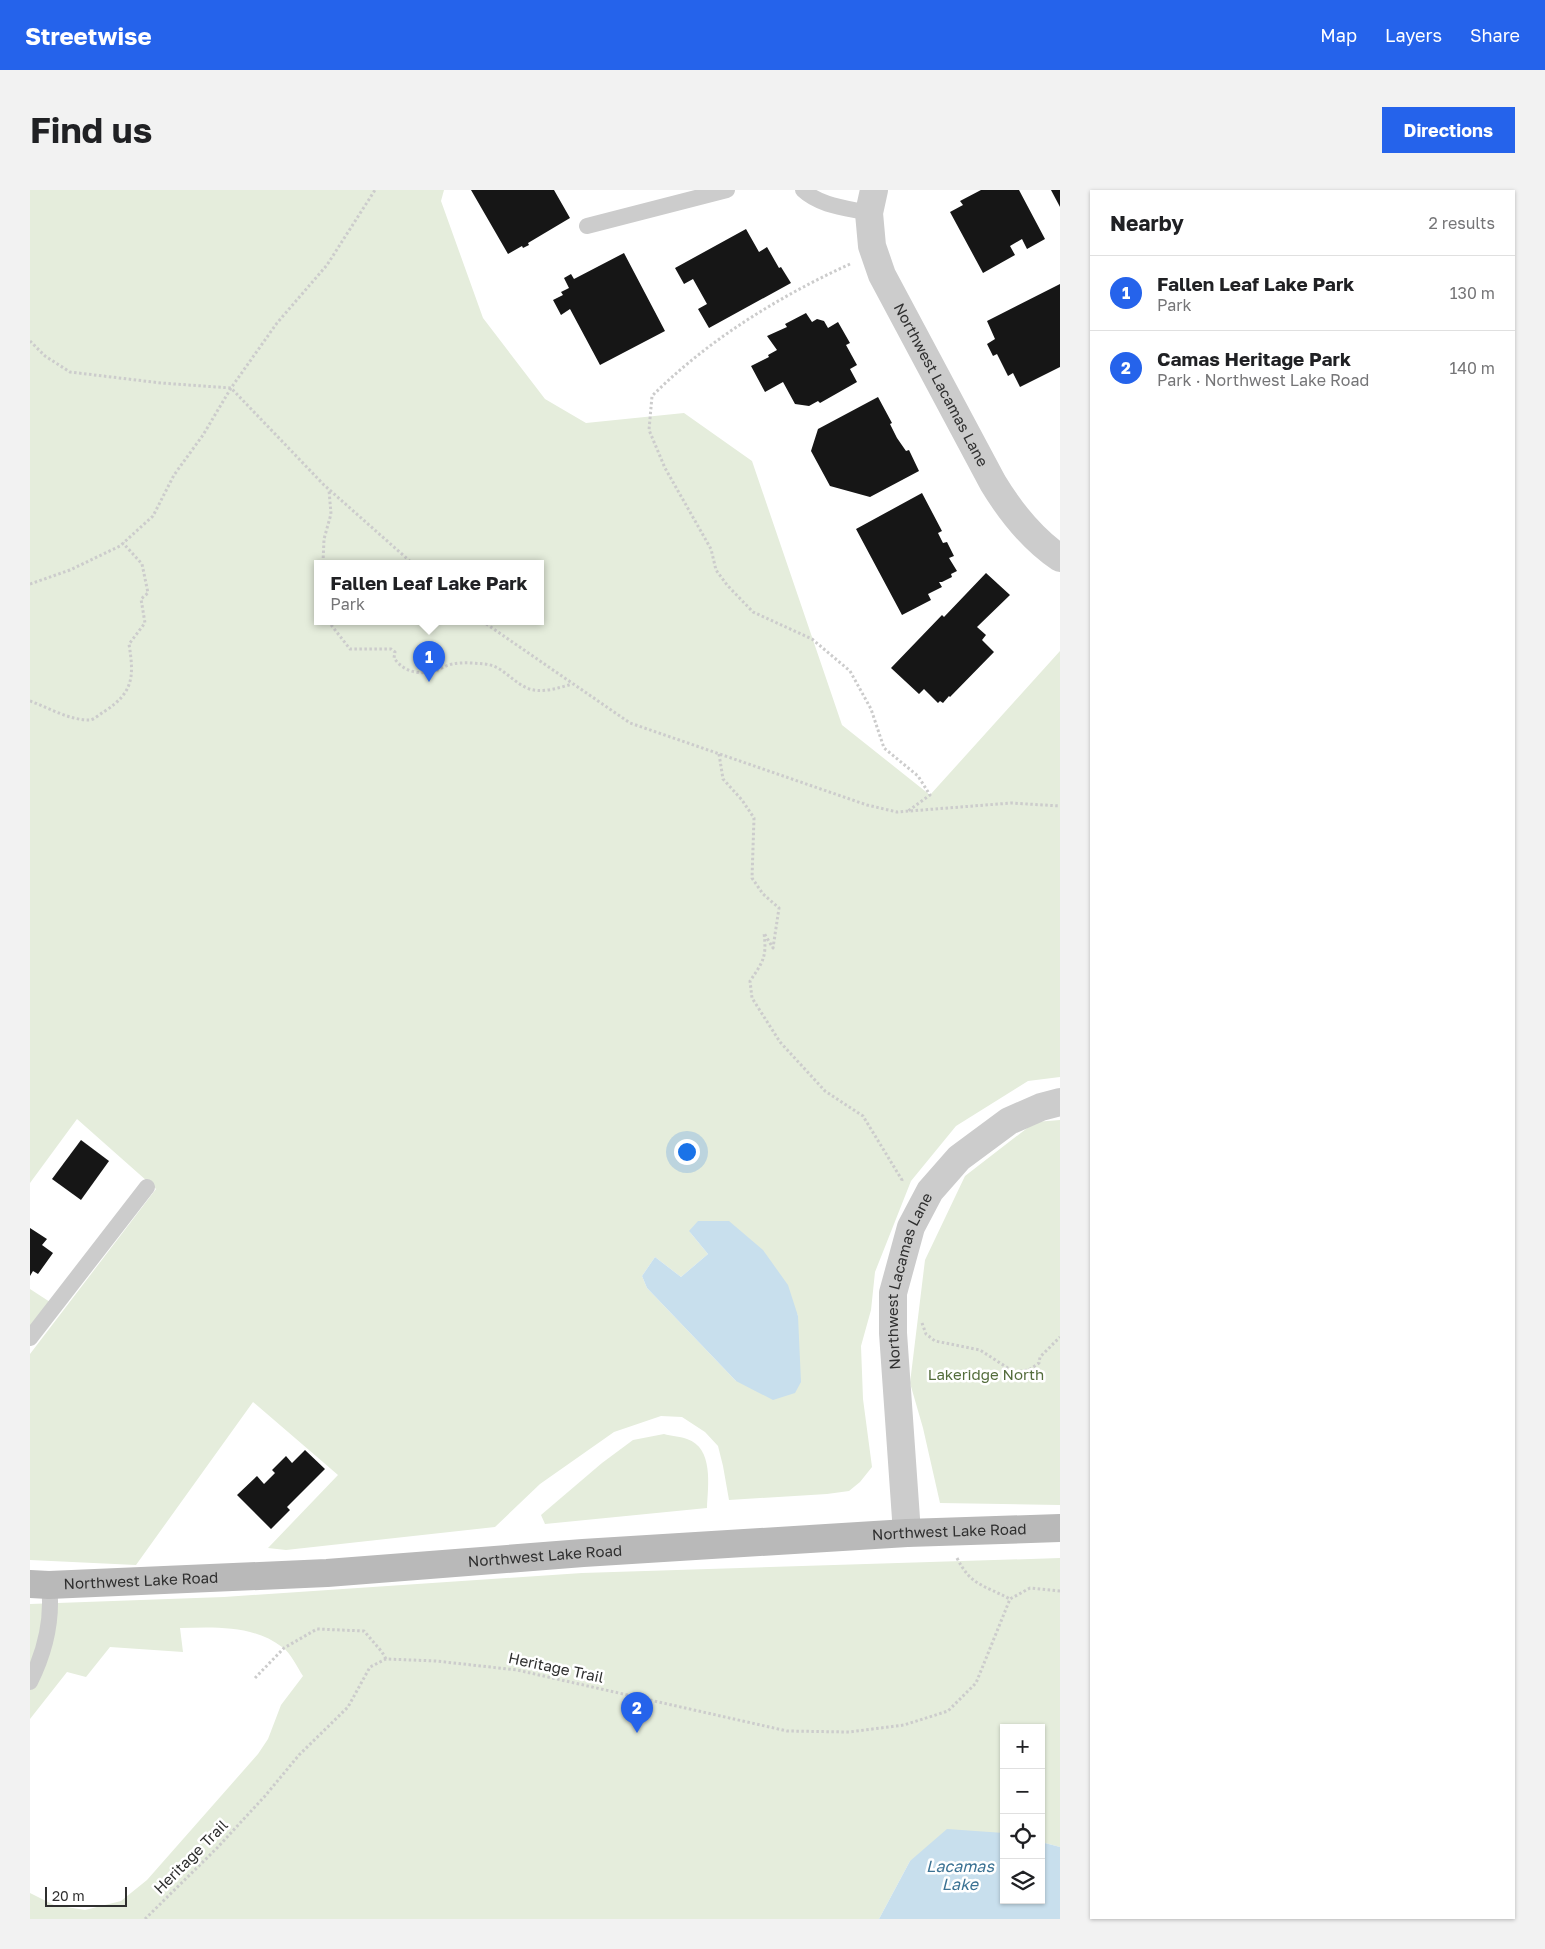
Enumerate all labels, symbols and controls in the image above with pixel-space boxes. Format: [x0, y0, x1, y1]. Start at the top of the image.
text: Streetwise [25, 21, 152, 50]
text: Map [1320, 24, 1357, 46]
text: Layers [1385, 24, 1442, 46]
text: Share [1470, 24, 1520, 46]
button: Directions [1382, 107, 1515, 153]
text: Find us [30, 109, 152, 151]
text: Nearby [1110, 210, 1184, 236]
text: 2 results [1429, 213, 1495, 233]
text: Fallen Leaf Lake Park [1157, 272, 1354, 295]
text: 1 [1122, 283, 1130, 303]
text: 130 m [1450, 283, 1495, 303]
text: Park [1157, 295, 1192, 315]
street label: Northwest Lacamas Lane [891, 300, 993, 470]
text: Camas Heritage Park [1157, 347, 1351, 370]
text: 2 [1121, 358, 1131, 378]
text: 140 m [1449, 358, 1495, 378]
text: Park · Northwest Lake Road [1157, 370, 1369, 390]
popup [314, 560, 544, 625]
text: Fallen Leaf Lake Park [330, 571, 528, 594]
text: Park [330, 594, 365, 614]
pin: 1 [413, 641, 445, 682]
your location [674, 1139, 700, 1165]
street label: Northwest Lacamas Lane [883, 1189, 936, 1370]
park label: Lakeridge North [928, 1365, 1044, 1383]
street label: Northwest Lake Road [871, 1519, 1027, 1543]
street label: Northwest Lake Road [467, 1541, 623, 1570]
street label: Northwest Lake Road [63, 1568, 219, 1592]
street label: Heritage Trail [507, 1648, 606, 1686]
pin: 2 [621, 1692, 653, 1733]
map controls [1000, 1724, 1045, 1904]
button: + [1000, 1724, 1045, 1769]
button: − [1000, 1769, 1045, 1814]
button: locate [1000, 1814, 1045, 1859]
street label: Heritage Trail [150, 1815, 231, 1897]
water label: Lacamas Lake [926, 1856, 995, 1894]
button: layers [1000, 1859, 1045, 1904]
scale bar [45, 1884, 128, 1907]
text: 20 m [52, 1887, 85, 1904]

